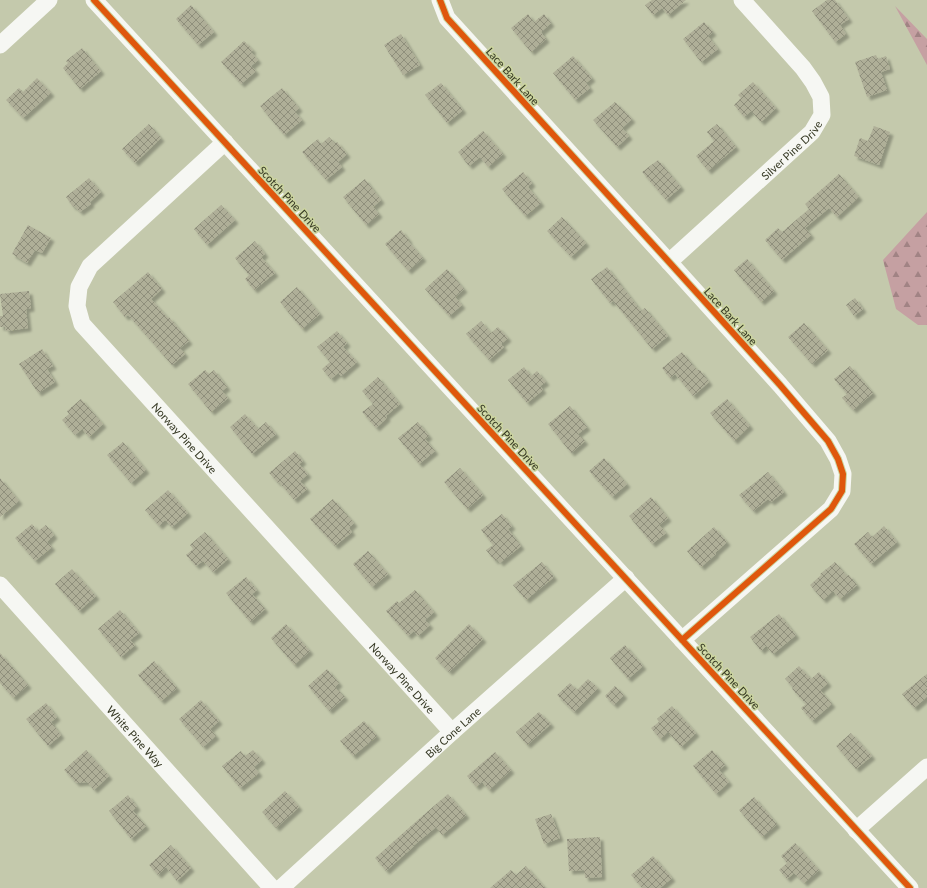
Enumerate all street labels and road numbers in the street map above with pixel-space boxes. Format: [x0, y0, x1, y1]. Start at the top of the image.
street label: Lace Bark Lane [484, 45, 542, 108]
street label: Silver Pine Drive [758, 118, 824, 182]
street label: Scotch Pine Drive [256, 163, 324, 235]
street label: Lace Bark Lane [702, 285, 760, 348]
street label: Norway Pine Drive [150, 399, 220, 476]
street label: Scotch Pine Drive [475, 401, 543, 473]
street label: Norway Pine Drive [367, 639, 438, 716]
street label: Scotch Pine Drive [695, 640, 763, 712]
street label: White Pine Way [105, 703, 167, 770]
street label: Big Cone Lane [422, 704, 483, 760]

